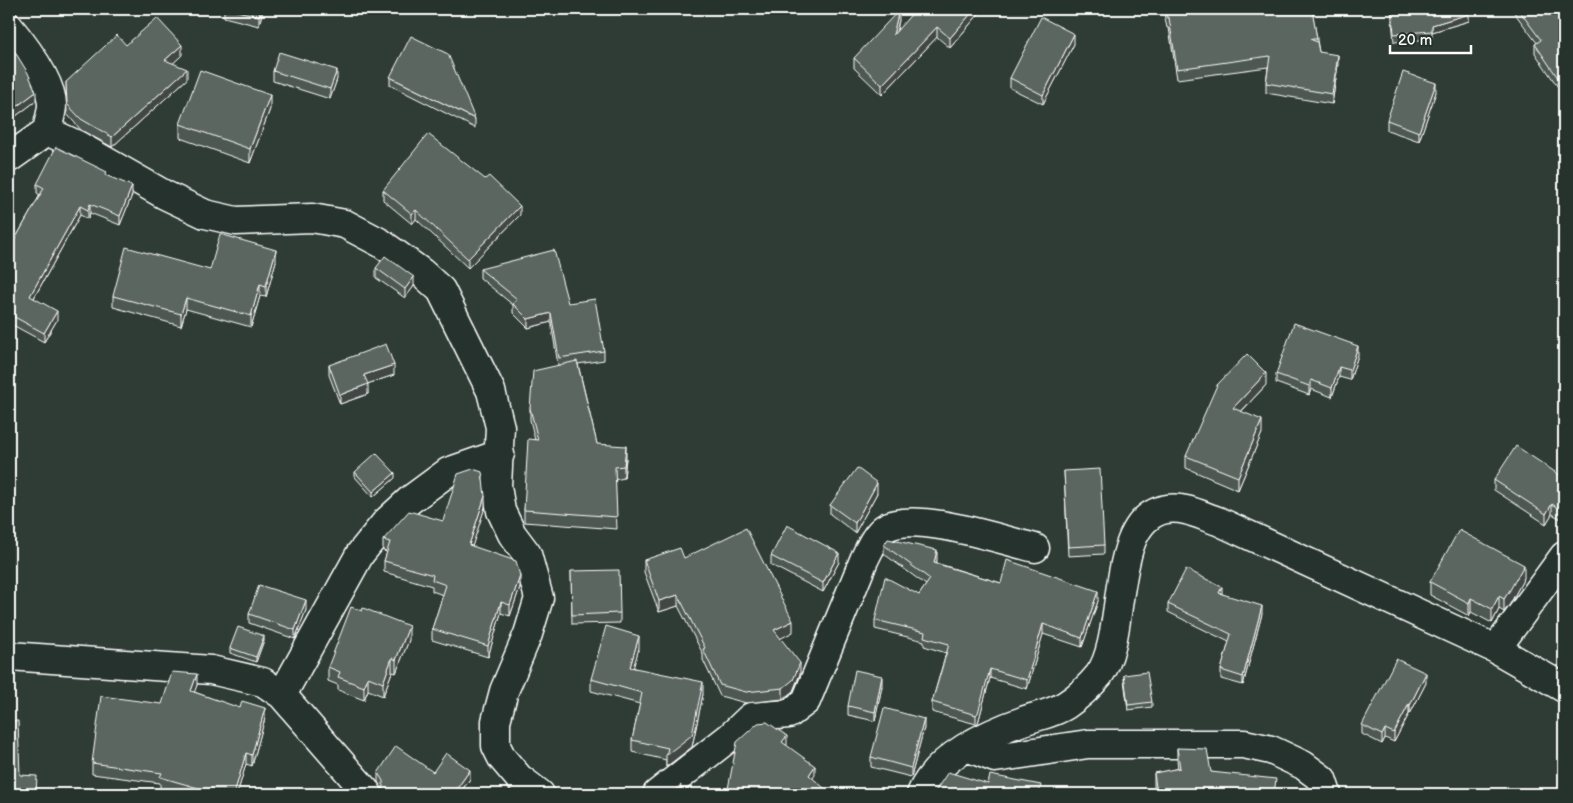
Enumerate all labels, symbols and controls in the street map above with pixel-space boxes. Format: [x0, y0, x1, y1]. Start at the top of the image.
scale bar [1390, 22, 1472, 54]
text: 20 m [1398, 31, 1432, 50]

